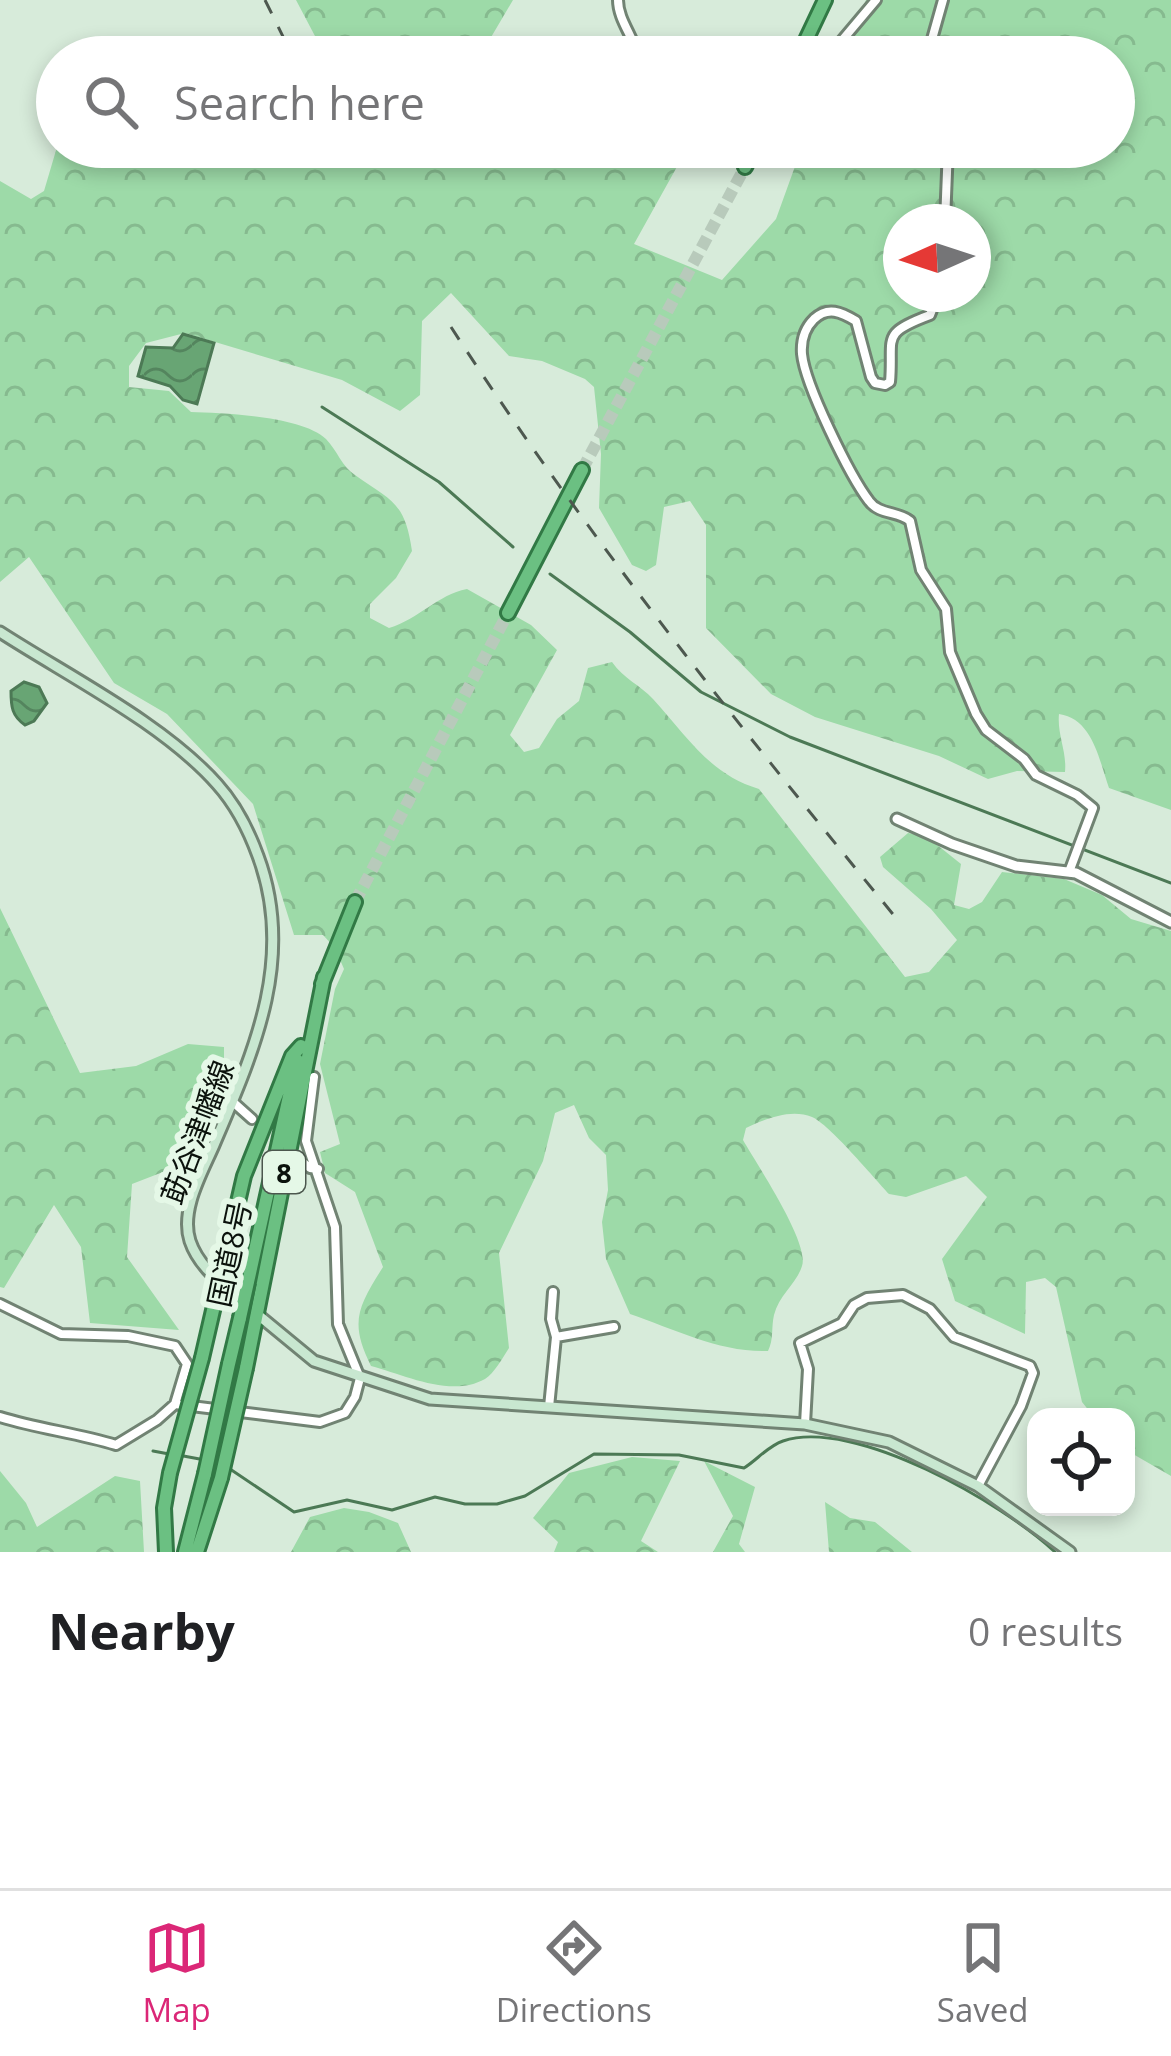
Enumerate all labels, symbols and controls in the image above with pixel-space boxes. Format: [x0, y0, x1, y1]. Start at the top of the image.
search box [36, 36, 1135, 168]
icon: search [78, 69, 144, 135]
text: Search here [174, 72, 425, 133]
north arrow [883, 204, 991, 312]
street label: 莇谷津幡線 [151, 1055, 243, 1209]
road number: 8 [263, 1151, 305, 1193]
street label: 国道8号 [198, 1197, 260, 1311]
map controls [1027, 1408, 1135, 1516]
button: locate [1027, 1408, 1135, 1516]
text: Nearby [48, 1595, 235, 1665]
text: 0 results [968, 1604, 1123, 1657]
tab: Map [143, 1915, 211, 2032]
tab: Directions [496, 1915, 652, 2032]
tab: Saved [937, 1915, 1028, 2032]

